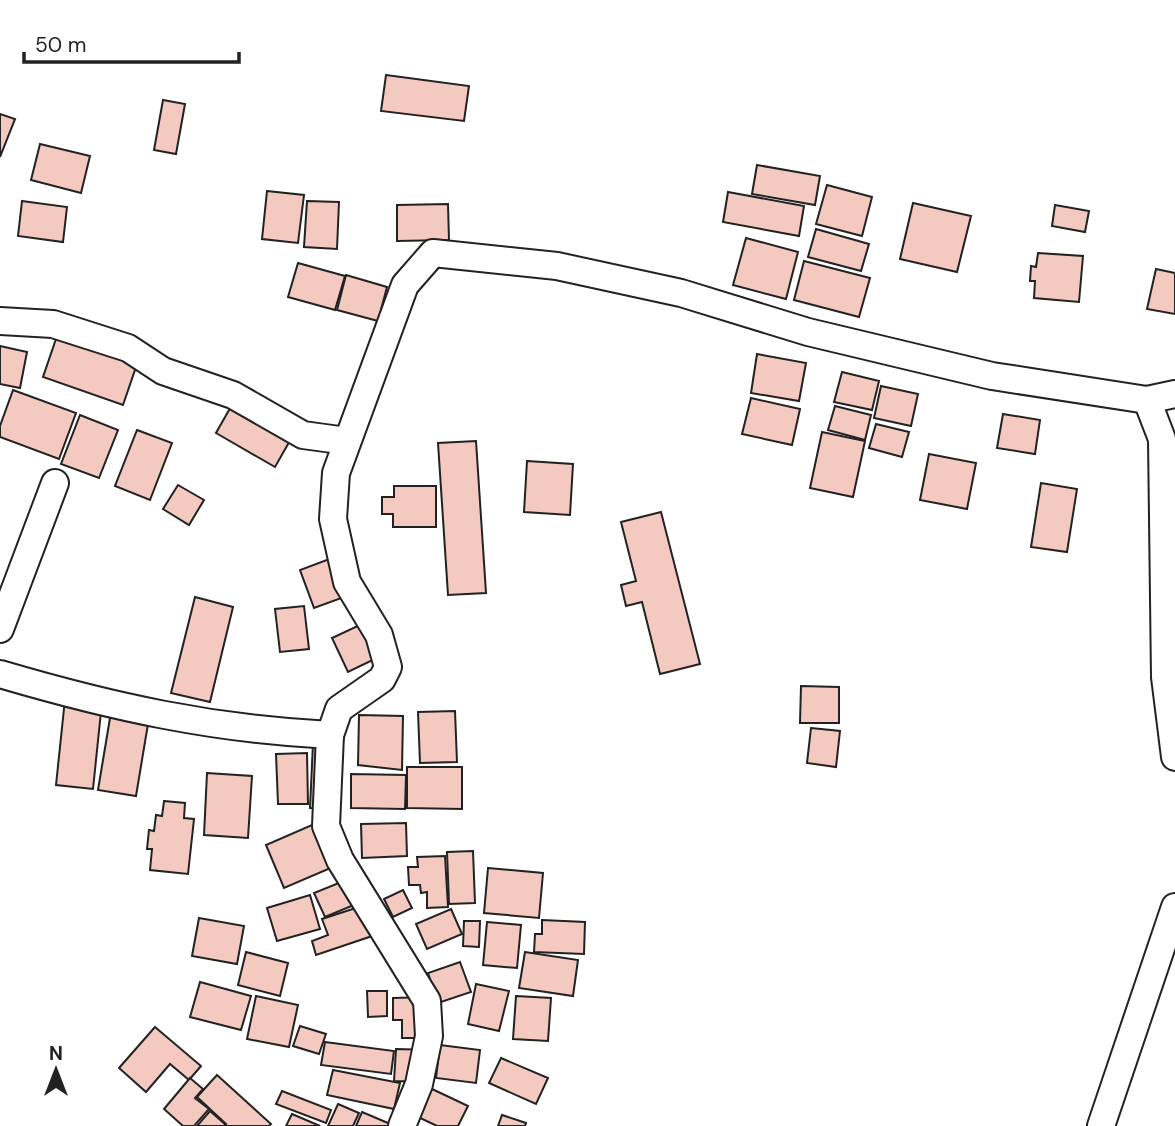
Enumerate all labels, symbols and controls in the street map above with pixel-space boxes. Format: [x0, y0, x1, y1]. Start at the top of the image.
scale bar [24, 21, 240, 65]
text: 50 m [35, 31, 86, 59]
north arrow [21, 1035, 91, 1105]
text: N [49, 1041, 63, 1066]

